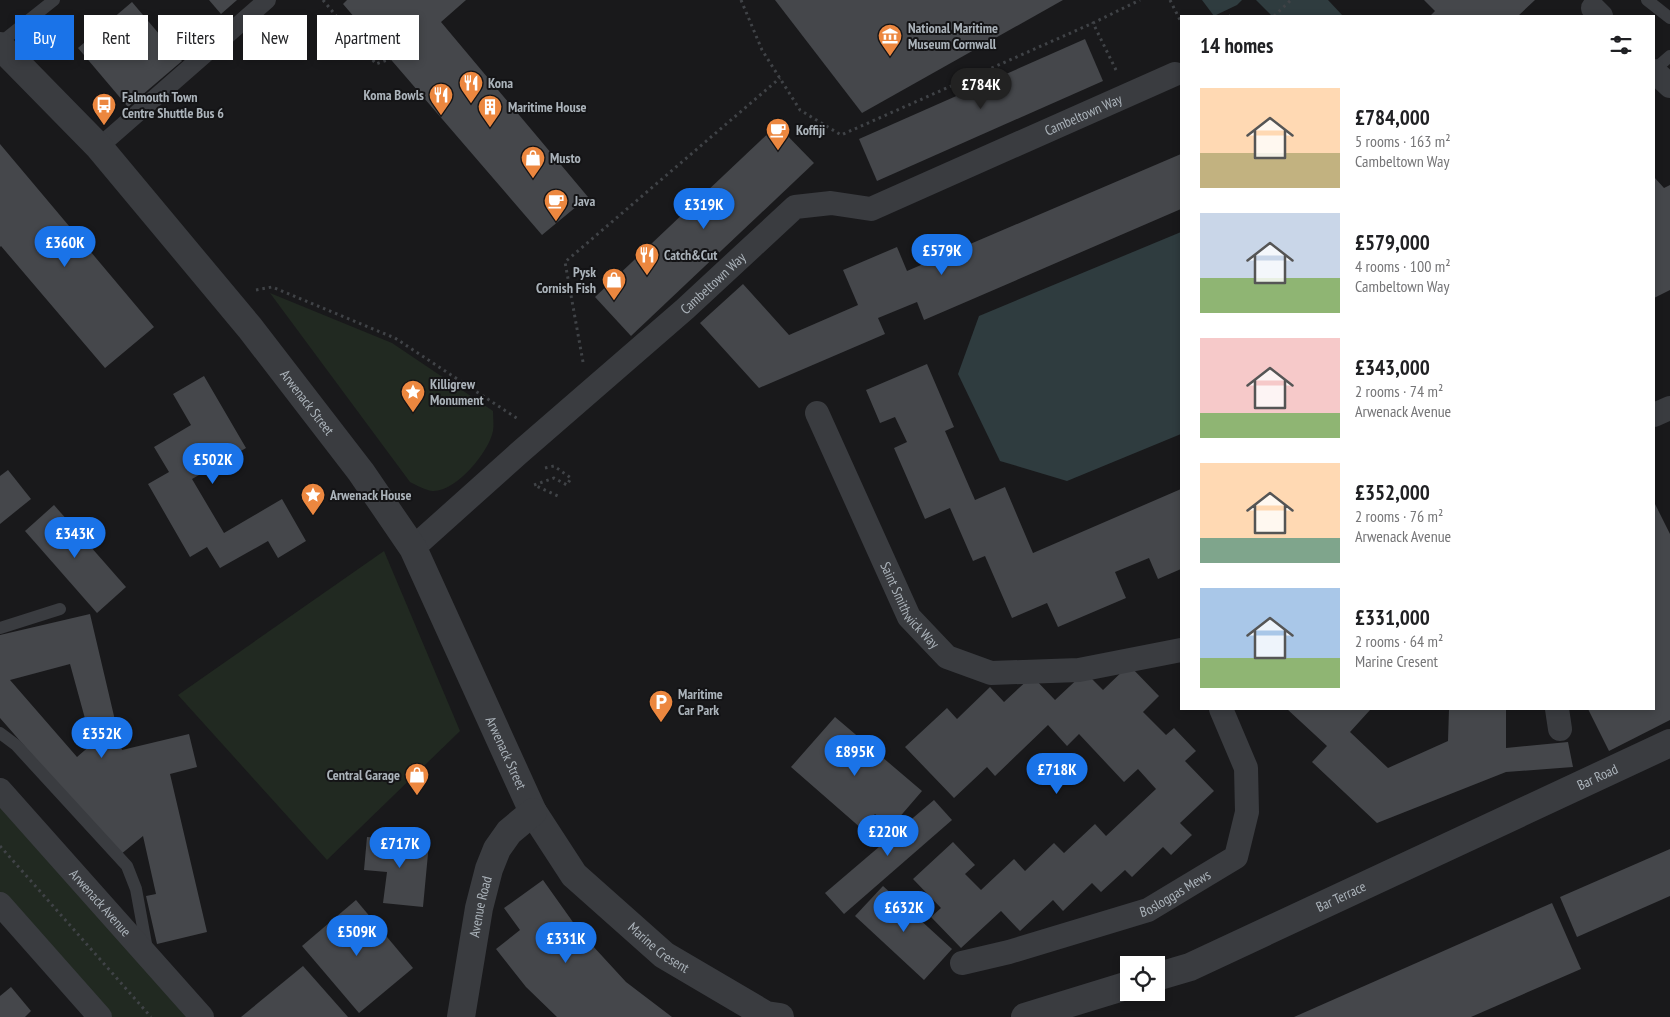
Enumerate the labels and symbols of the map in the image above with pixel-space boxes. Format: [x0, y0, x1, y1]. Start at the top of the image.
place label: National Maritime Museum Cornwall [908, 19, 998, 53]
museum icon: National Maritime Museum Cornwall [877, 23, 903, 57]
pin: £784K [946, 68, 1016, 110]
restaurant icon: Kona [458, 70, 484, 104]
place label: Kona [488, 74, 513, 92]
restaurant icon: Koma Bowls [428, 82, 454, 116]
place label: Koma Bowls [363, 86, 424, 104]
place label: Falmouth Town Centre Shuttle Bus 6 [122, 88, 224, 122]
street label: Cambeltown Way [1042, 89, 1125, 140]
bus stop icon: Falmouth Town Centre Shuttle Bus 6 [91, 92, 117, 126]
building icon: Maritime House [477, 94, 503, 128]
place label: Maritime House [508, 98, 587, 116]
cafe icon: Koffiji [765, 117, 791, 151]
place label: Koffiji [796, 121, 825, 139]
shop icon: Musto [520, 145, 546, 179]
place label: Musto [550, 149, 581, 167]
cafe icon: Java [543, 188, 569, 222]
pin: £319K [669, 188, 739, 230]
place label: Java [573, 192, 595, 210]
pin: £360K [30, 226, 100, 268]
pin: £579K [907, 234, 977, 276]
restaurant icon: Catch&Cut [634, 242, 660, 276]
place label: Catch&Cut [664, 246, 717, 264]
street label: Cambeltown Way [676, 248, 750, 318]
place label: Pysk Cornish Fish [536, 263, 596, 297]
shop icon: Pysk Cornish Fish [601, 267, 627, 301]
street label: Arwenack Street [276, 366, 338, 439]
place label: Killigrew Monument [430, 375, 484, 409]
place icon: Killigrew Monument [400, 379, 426, 413]
pin: £502K [178, 442, 248, 485]
place icon: Arwenack House [300, 482, 326, 516]
place label: Arwenack House [329, 486, 411, 504]
pin: £343K [40, 516, 110, 559]
street label: Saint Smithwick Way [876, 559, 944, 653]
place label: Maritime Car Park [678, 685, 723, 719]
parking icon: Maritime Car Park [648, 689, 674, 723]
street label: Arwenack Street [482, 713, 531, 792]
pin: £352K [67, 716, 137, 759]
pin: £895K [820, 734, 890, 777]
pin: £718K [1022, 752, 1092, 795]
street label: Bar Road [1574, 760, 1621, 794]
shop icon: Central Garage [404, 762, 430, 796]
place label: Central Garage [327, 766, 400, 784]
pin: £220K [853, 814, 923, 857]
pin: £717K [365, 826, 435, 869]
street label: Arwenack Avenue [66, 865, 135, 940]
street label: Bosloggas Mews [1137, 865, 1214, 921]
street label: Avenue Road [465, 874, 496, 939]
street label: Bar Terrace [1313, 877, 1369, 916]
pin: £632K [869, 890, 939, 933]
pin: £509K [322, 914, 392, 957]
street label: Marine Cresent [624, 918, 693, 977]
pin: £331K [531, 922, 601, 964]

